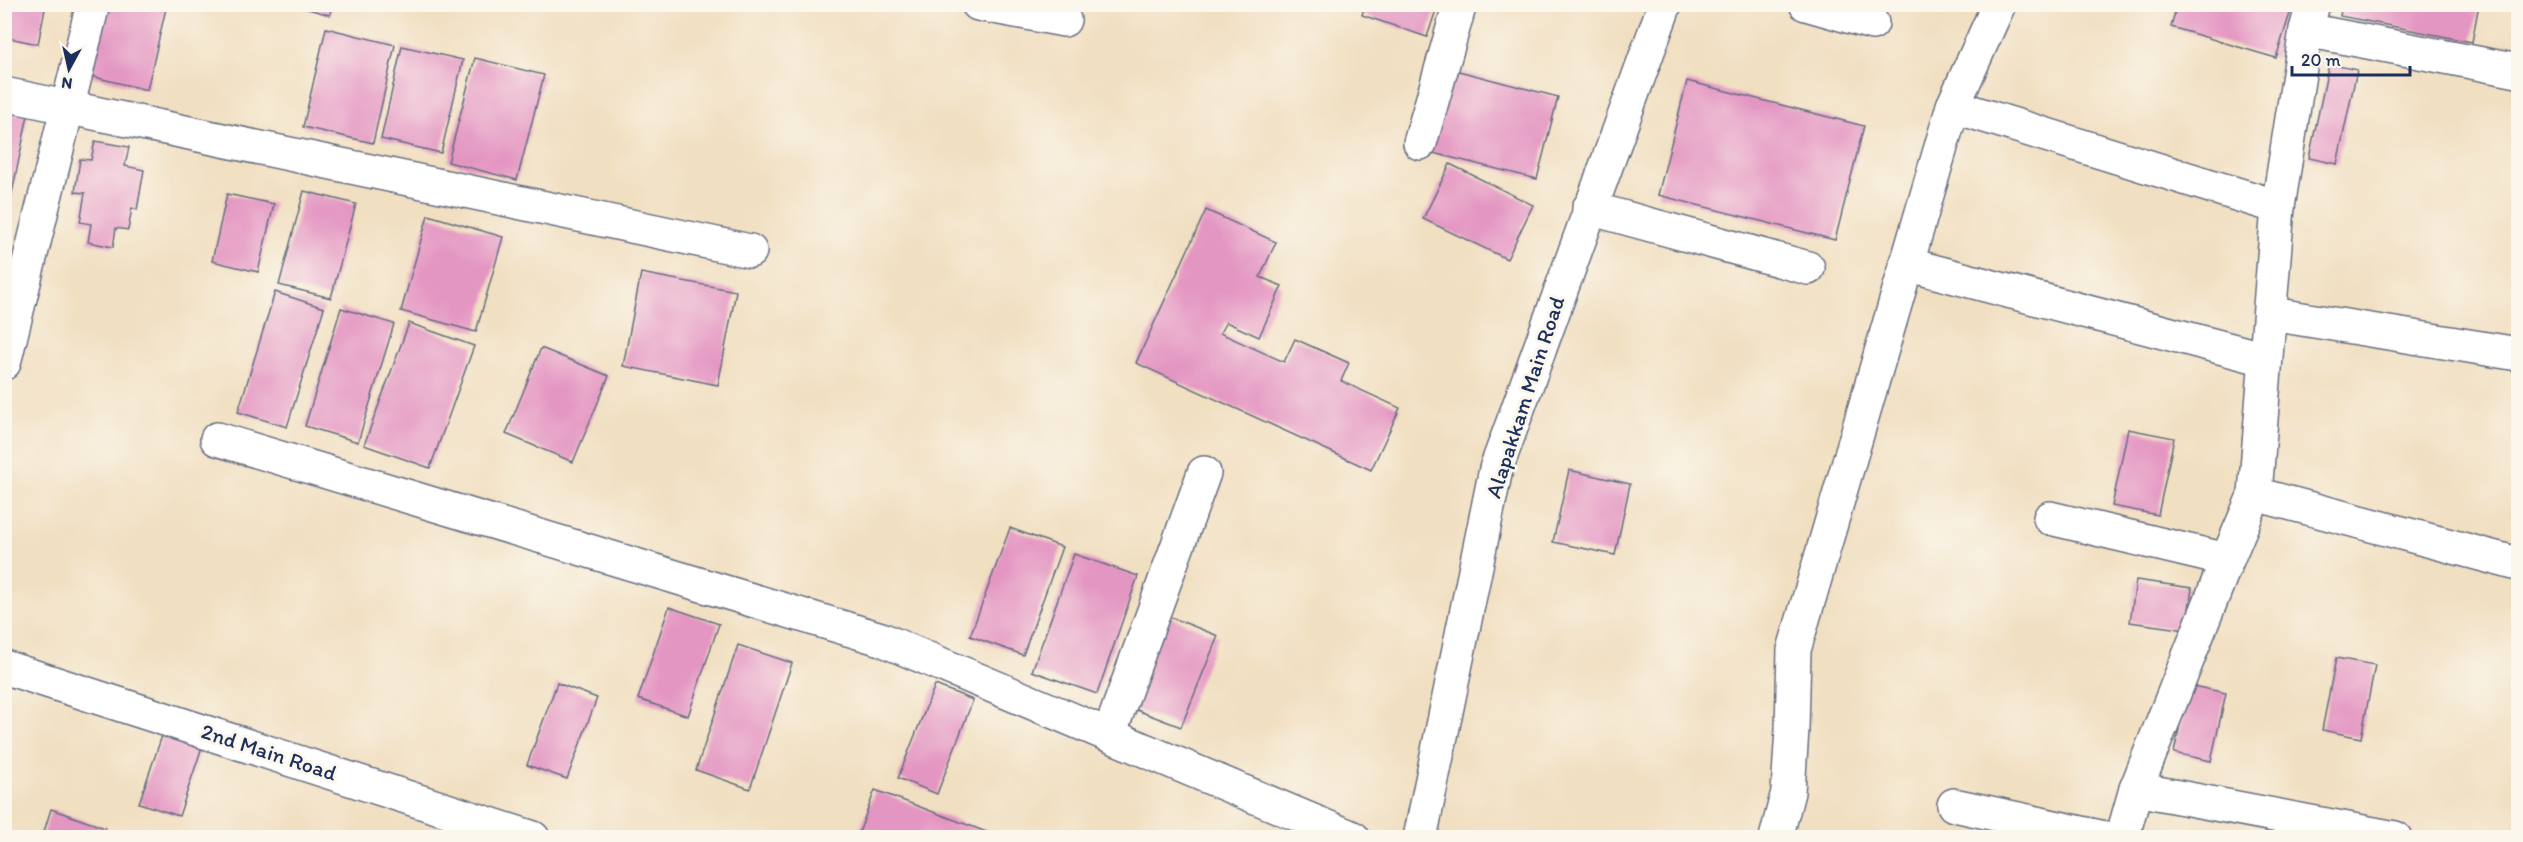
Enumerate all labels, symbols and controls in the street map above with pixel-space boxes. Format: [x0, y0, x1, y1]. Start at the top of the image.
north arrow [39, 39, 99, 99]
scale bar [2292, 39, 2410, 77]
text: 20 m [2301, 49, 2341, 71]
text: N [60, 73, 74, 94]
street label: Alapakkam Main Road [1480, 293, 1570, 501]
street label: 2nd Main Road [198, 717, 340, 787]

